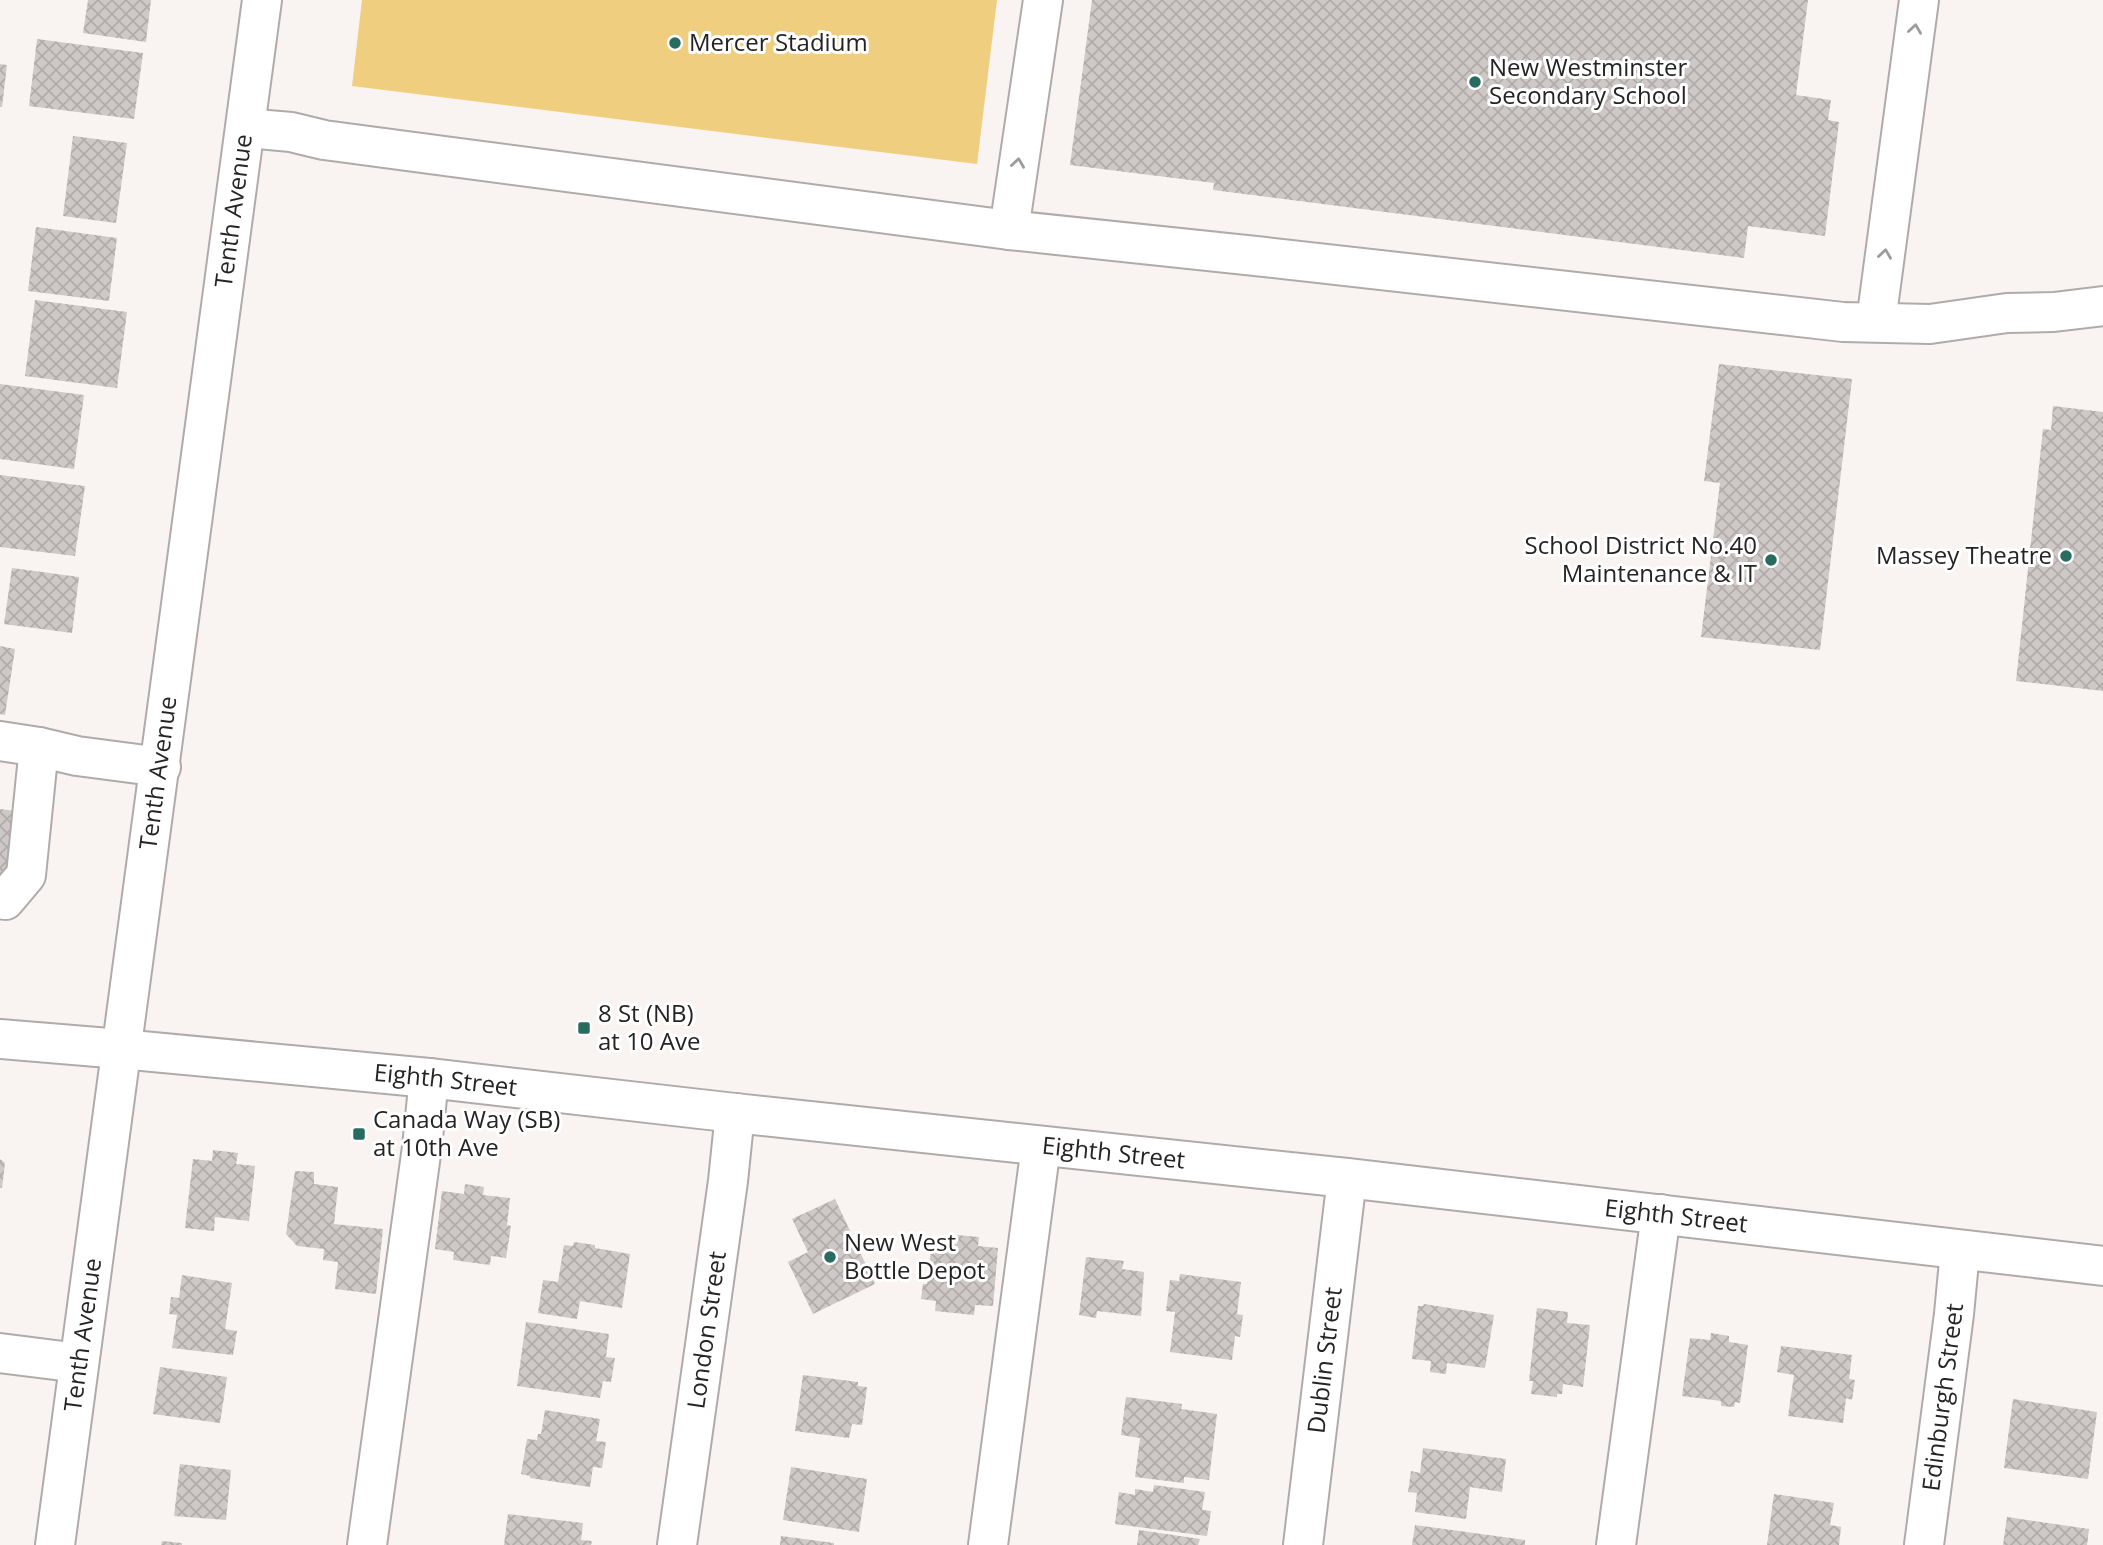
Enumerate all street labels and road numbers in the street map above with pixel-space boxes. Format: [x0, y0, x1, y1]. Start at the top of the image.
street label: Tenth Avenue [206, 132, 259, 289]
street label: Tenth Avenue [130, 694, 184, 851]
street label: Eighth Street [373, 1055, 519, 1103]
street label: Eighth Street [1040, 1128, 1187, 1176]
street label: Eighth Street [1603, 1190, 1749, 1240]
street label: London Street [678, 1249, 733, 1411]
street label: Tenth Avenue [55, 1256, 108, 1413]
street label: Dublin Street [1299, 1285, 1349, 1435]
street label: Edinburgh Street [1913, 1302, 1970, 1493]

